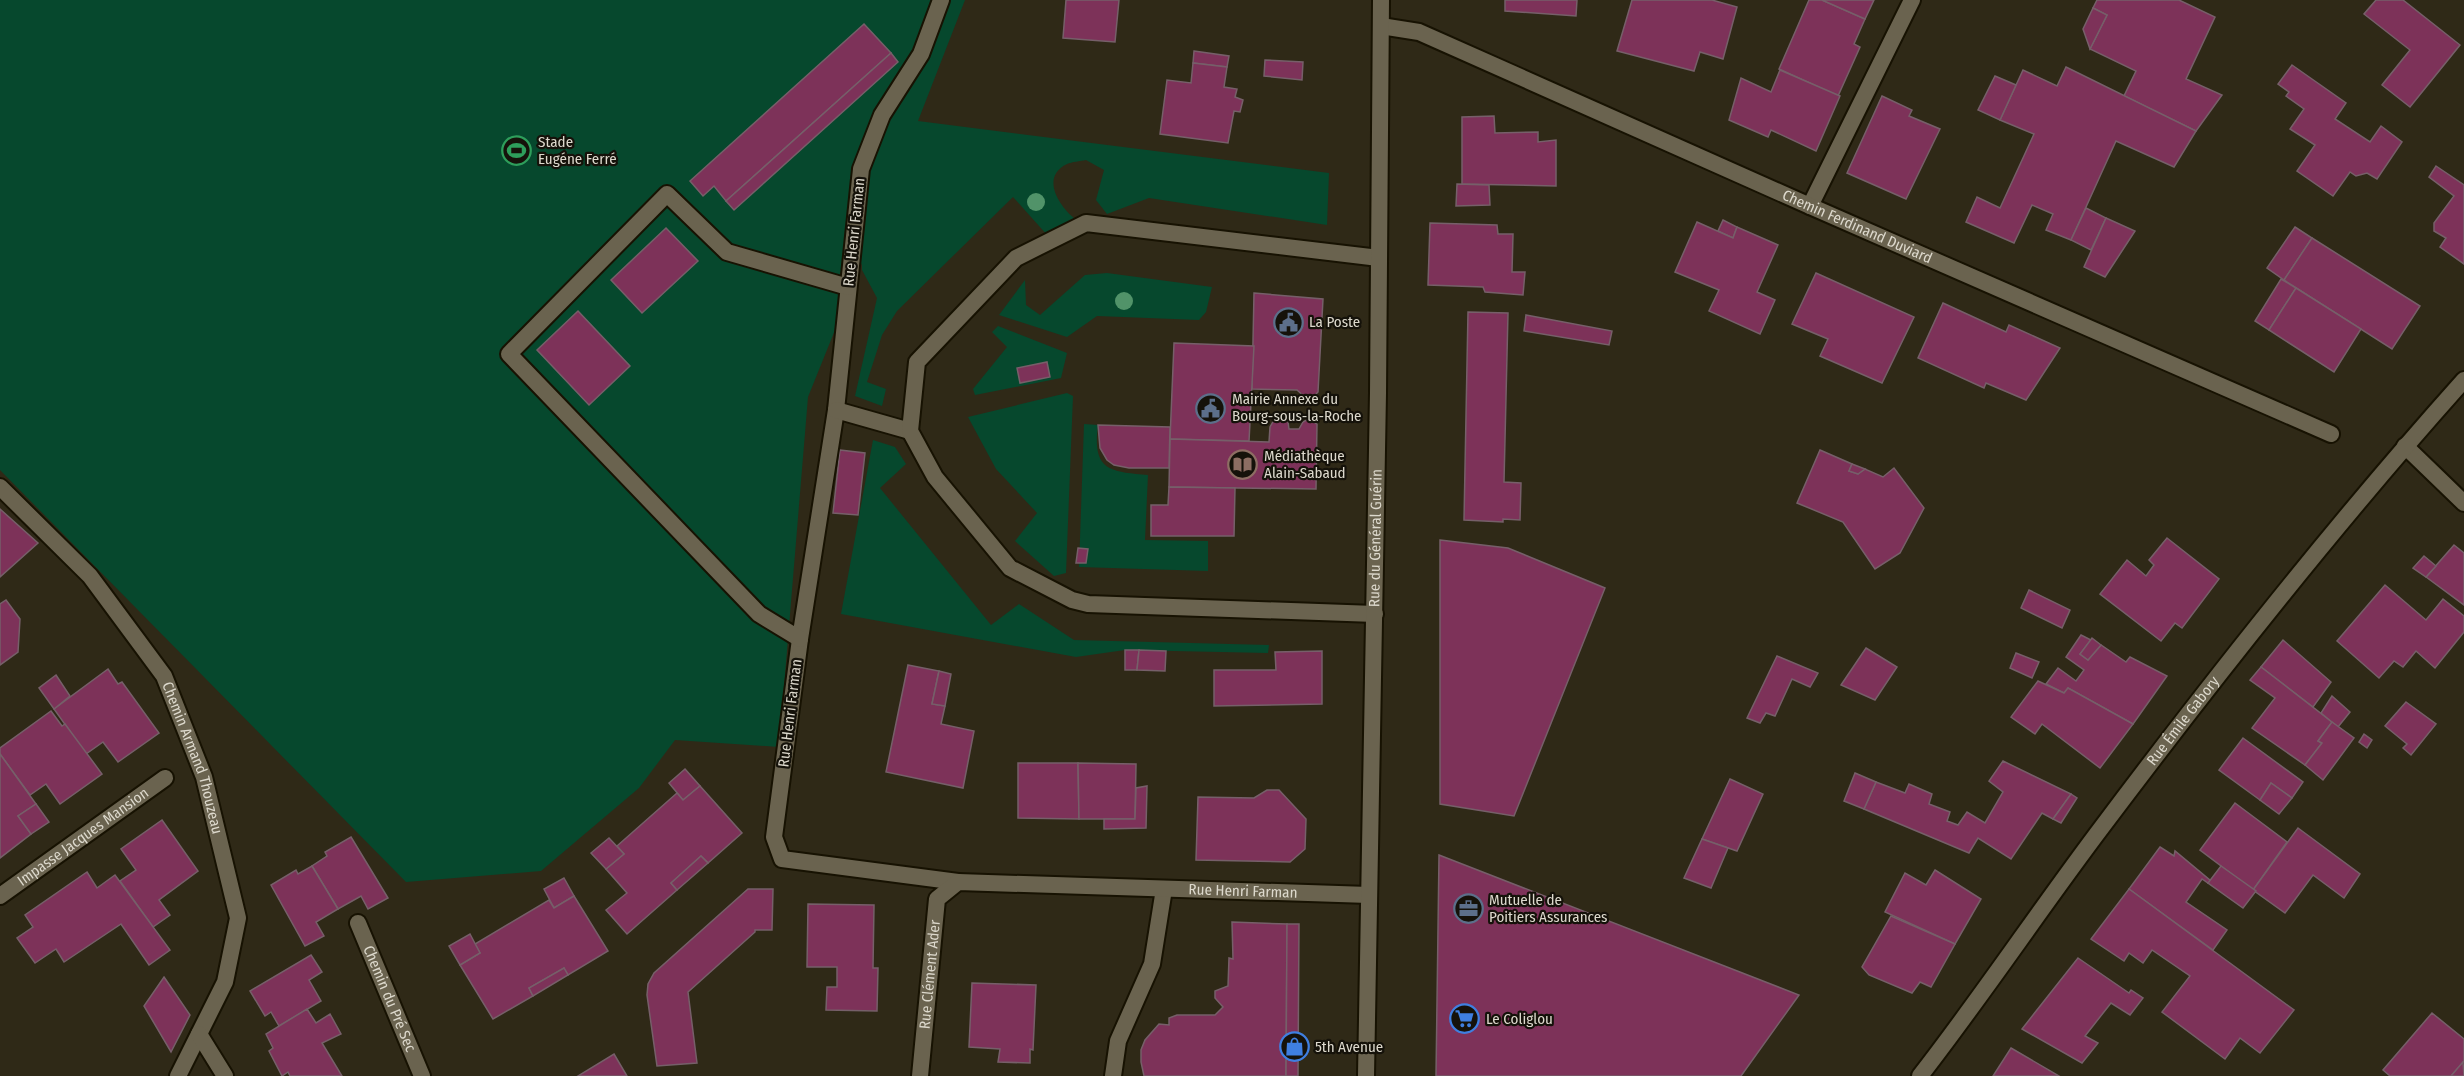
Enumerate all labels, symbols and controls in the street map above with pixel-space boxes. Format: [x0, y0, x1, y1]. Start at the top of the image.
place label: Stade Eugéne Ferré [538, 133, 617, 168]
sports icon: Stade Eugéne Ferré [501, 135, 533, 167]
street label: Rue Henri Farman [839, 177, 869, 287]
street label: Chemin Ferdinand Duviard [1780, 186, 1935, 267]
public building icon: La Poste [1272, 306, 1304, 338]
place label: La Poste [1309, 313, 1360, 331]
place label: Mairie Annexe du Bourg-sous-la-Roche [1232, 390, 1362, 425]
public building icon: Mairie Annexe du Bourg-sous-la-Roche [1195, 392, 1227, 424]
place label: Médiathèque Alain-Sabaud [1264, 447, 1346, 482]
library icon: Médiathèque Alain-Sabaud [1227, 449, 1259, 481]
street label: Rue du Général Guérin [1365, 469, 1386, 607]
street label: Rue Henri Farman [774, 658, 806, 768]
street label: Rue Émile Gabory [2143, 672, 2223, 769]
street label: Chemin Armand Thouzeau [158, 679, 226, 836]
street label: Impasse Jacques Mansion [14, 784, 152, 890]
street label: Rue Henri Farman [1188, 880, 1298, 902]
place label: Mutuelle de Poitiers Assurances [1489, 891, 1608, 926]
office icon: Mutuelle de Poitiers Assurances [1452, 893, 1484, 925]
street label: Rue Clément Ader [916, 918, 944, 1030]
street label: Chemin du Pré Sec [359, 943, 420, 1055]
supermarket icon: Le Coliglou [1449, 1003, 1481, 1035]
place label: Le Coliglou [1486, 1010, 1553, 1028]
shop icon: 5th Avenue [1278, 1031, 1310, 1063]
place label: 5th Avenue [1315, 1038, 1383, 1056]

